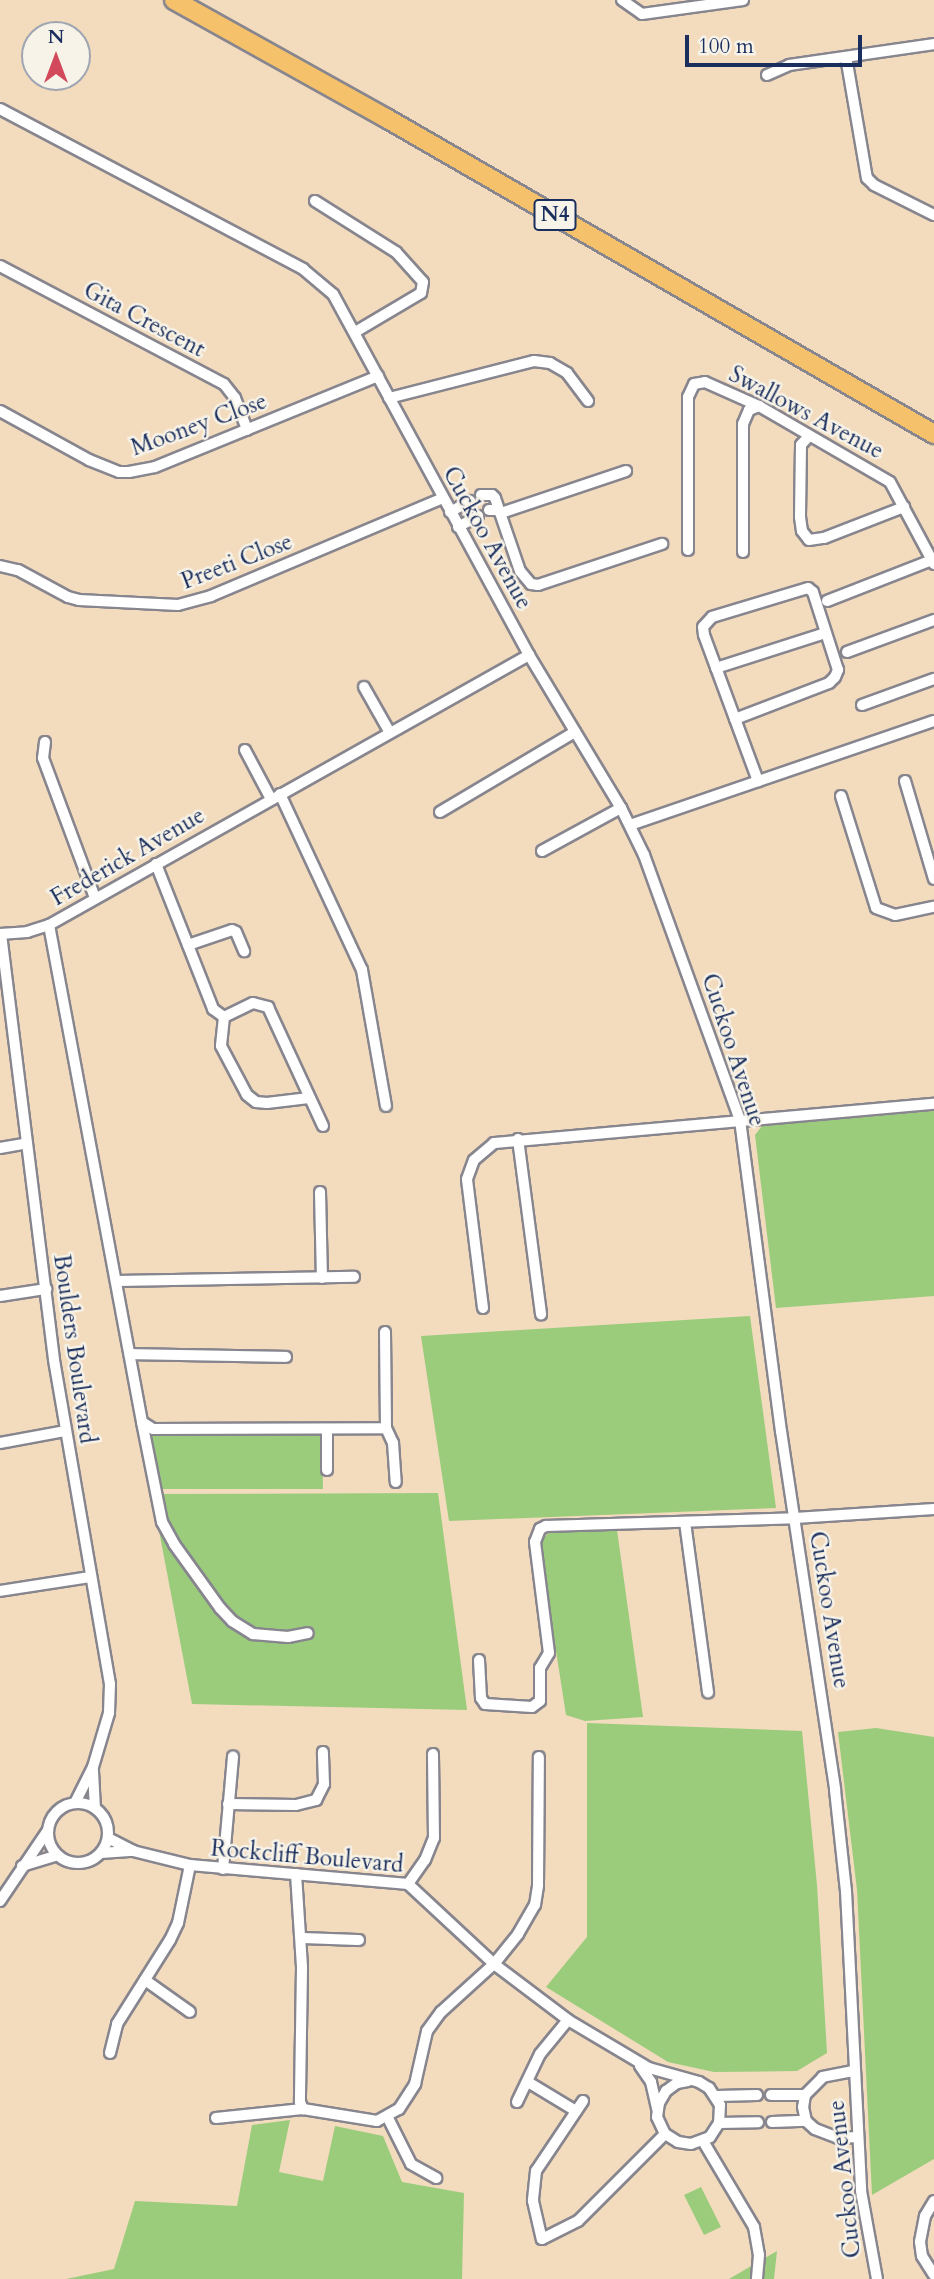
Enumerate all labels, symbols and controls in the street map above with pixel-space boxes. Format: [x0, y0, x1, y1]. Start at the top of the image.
north arrow [21, 21, 91, 91]
scale bar [689, 21, 866, 65]
text: N [48, 24, 64, 50]
text: 100 m [698, 32, 754, 61]
road number: N4 [532, 198, 578, 232]
street label: Gita Crescent [79, 276, 209, 364]
street label: Swallows Avenue [724, 361, 888, 465]
street label: Mooney Close [127, 388, 271, 462]
street label: Cuckoo Avenue [436, 462, 538, 614]
street label: Preeti Close [178, 528, 296, 596]
street label: Frederick Avenue [46, 802, 210, 912]
street label: Cuckoo Avenue [695, 970, 771, 1130]
street label: Boulders Boulevard [47, 1253, 101, 1445]
street label: Cuckoo Avenue [803, 1530, 855, 1690]
street label: Rockcliff Boulevard [210, 1835, 404, 1879]
street label: Cuckoo Avenue [823, 2099, 867, 2259]

